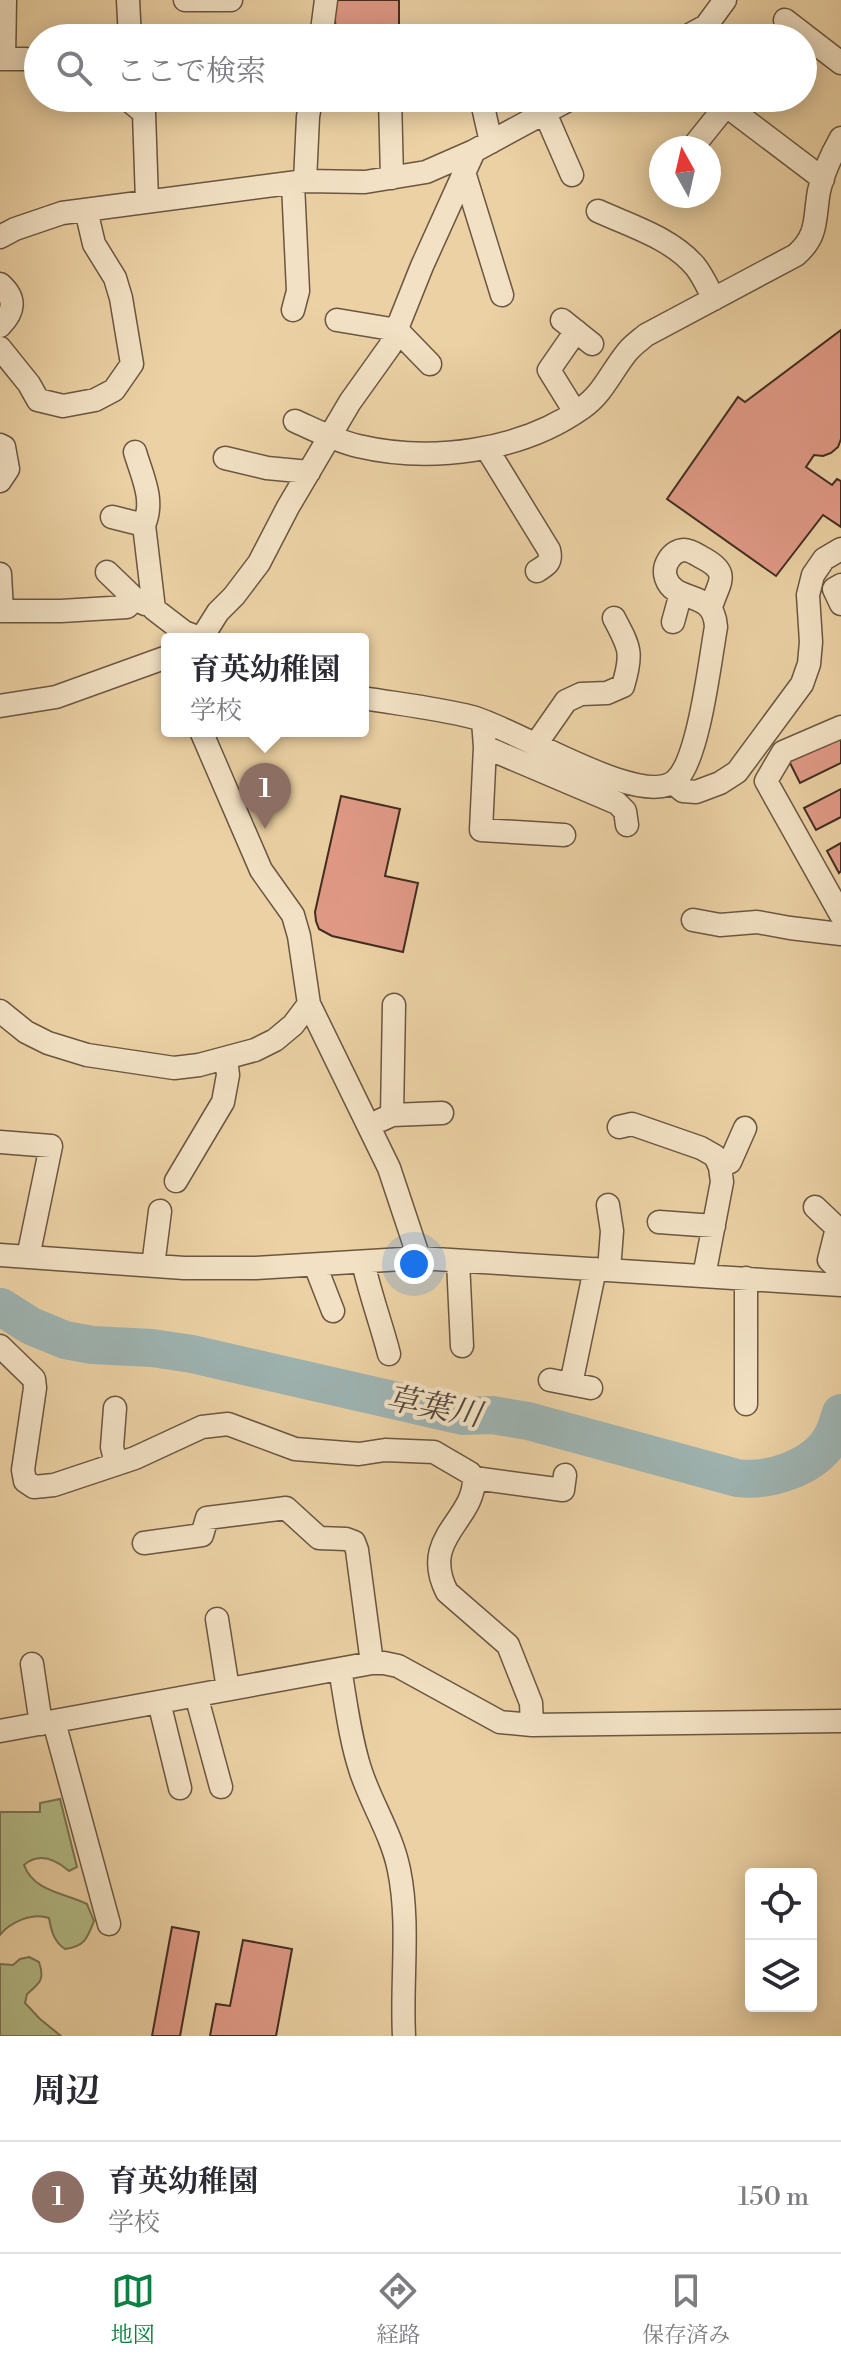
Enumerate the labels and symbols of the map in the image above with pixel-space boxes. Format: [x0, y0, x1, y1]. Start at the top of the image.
north arrow [649, 136, 721, 208]
pin: 1 [239, 763, 291, 829]
your location [394, 1244, 434, 1284]
water label: 草葉川 [383, 1378, 488, 1436]

